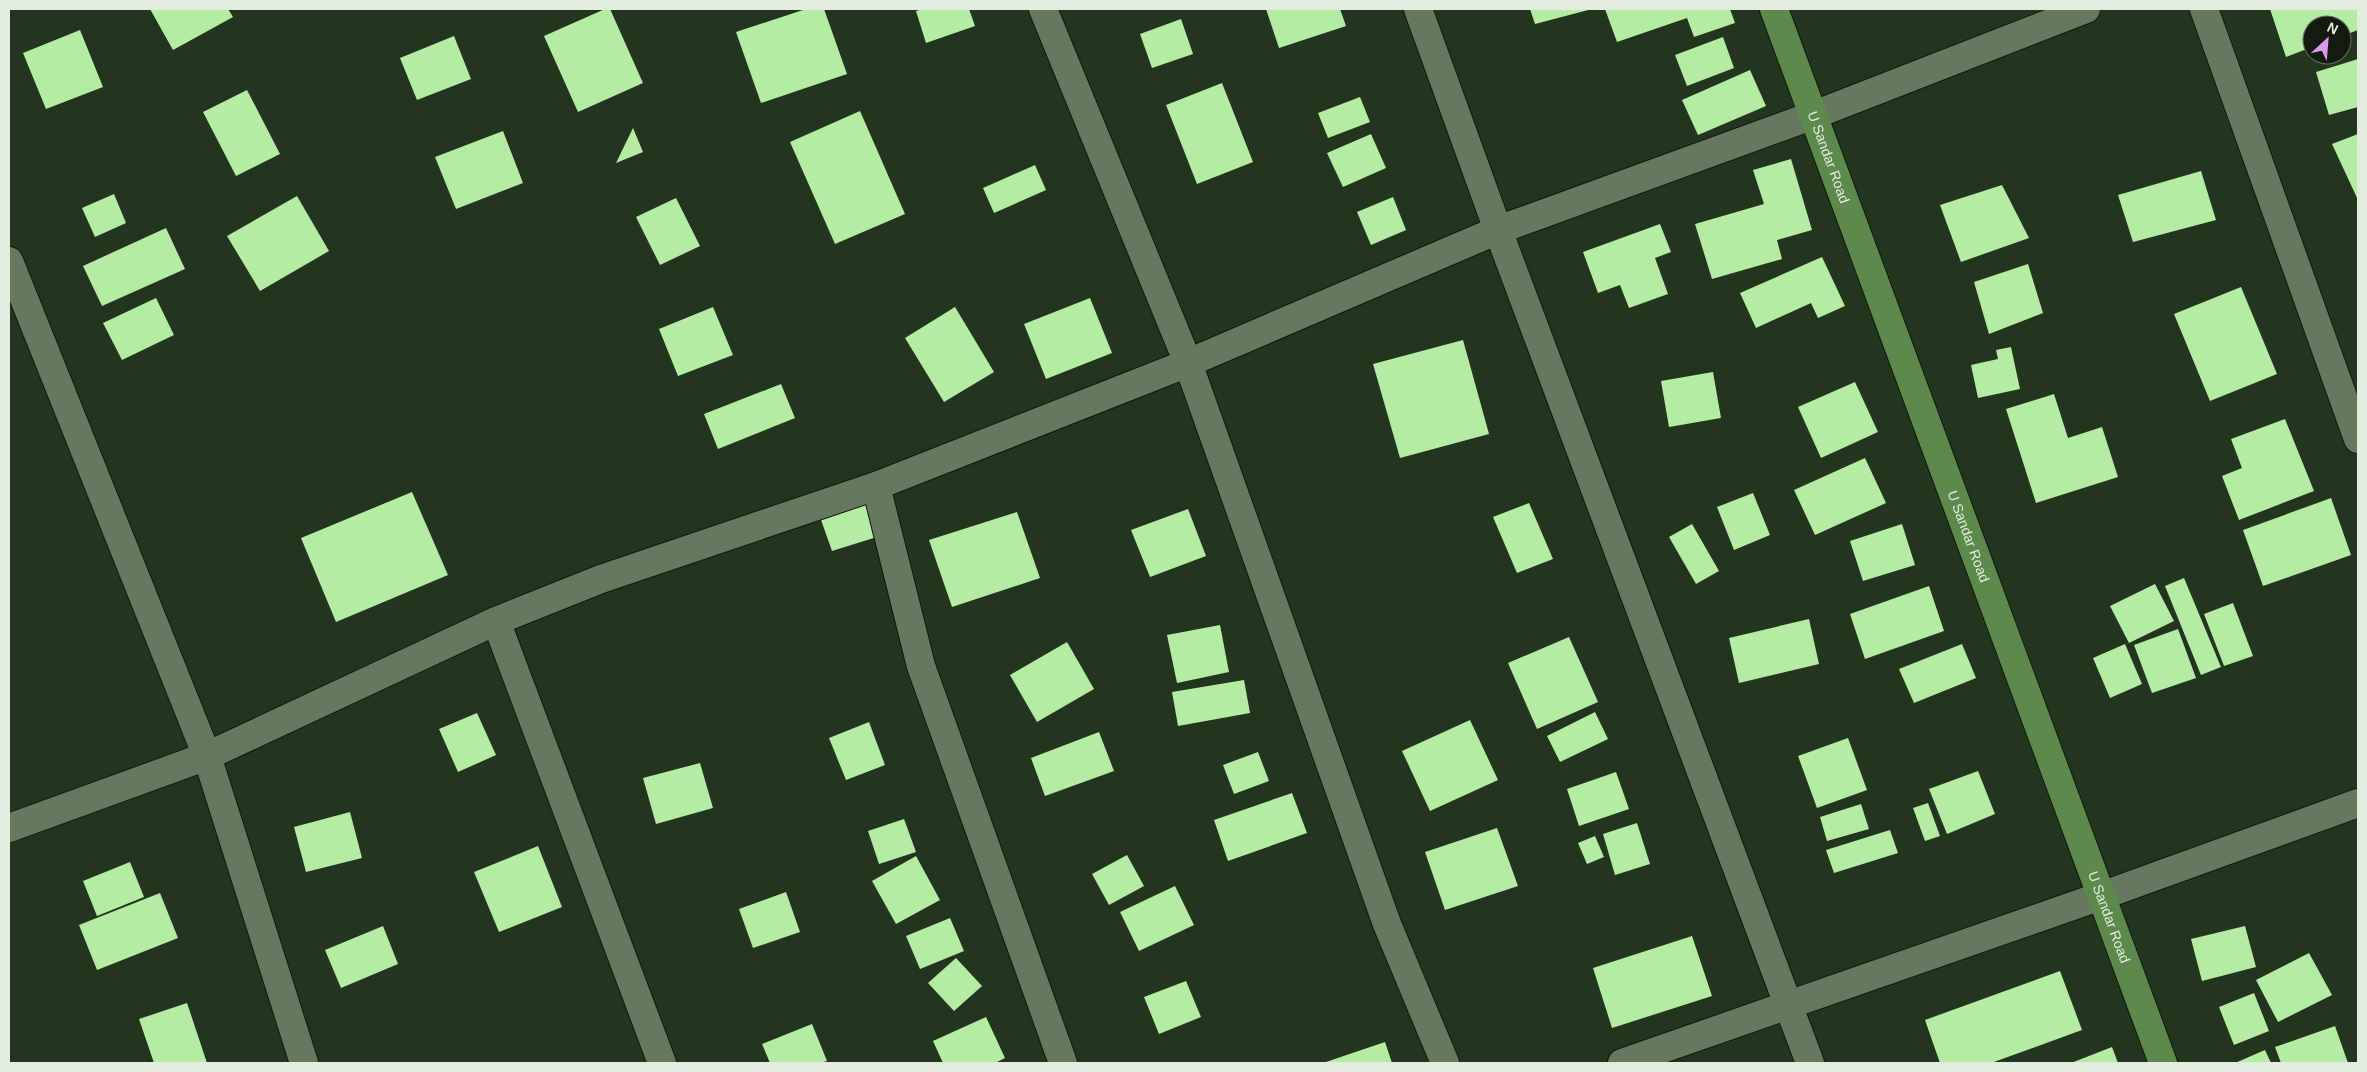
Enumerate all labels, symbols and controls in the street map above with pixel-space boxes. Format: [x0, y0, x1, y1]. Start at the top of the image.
north arrow [2302, 15, 2352, 65]
text: N [2325, 19, 2341, 38]
street label: U Sandar Road [1804, 109, 1853, 205]
street label: U Sandar Road [1944, 488, 1993, 584]
street label: U Sandar Road [2085, 869, 2133, 965]

